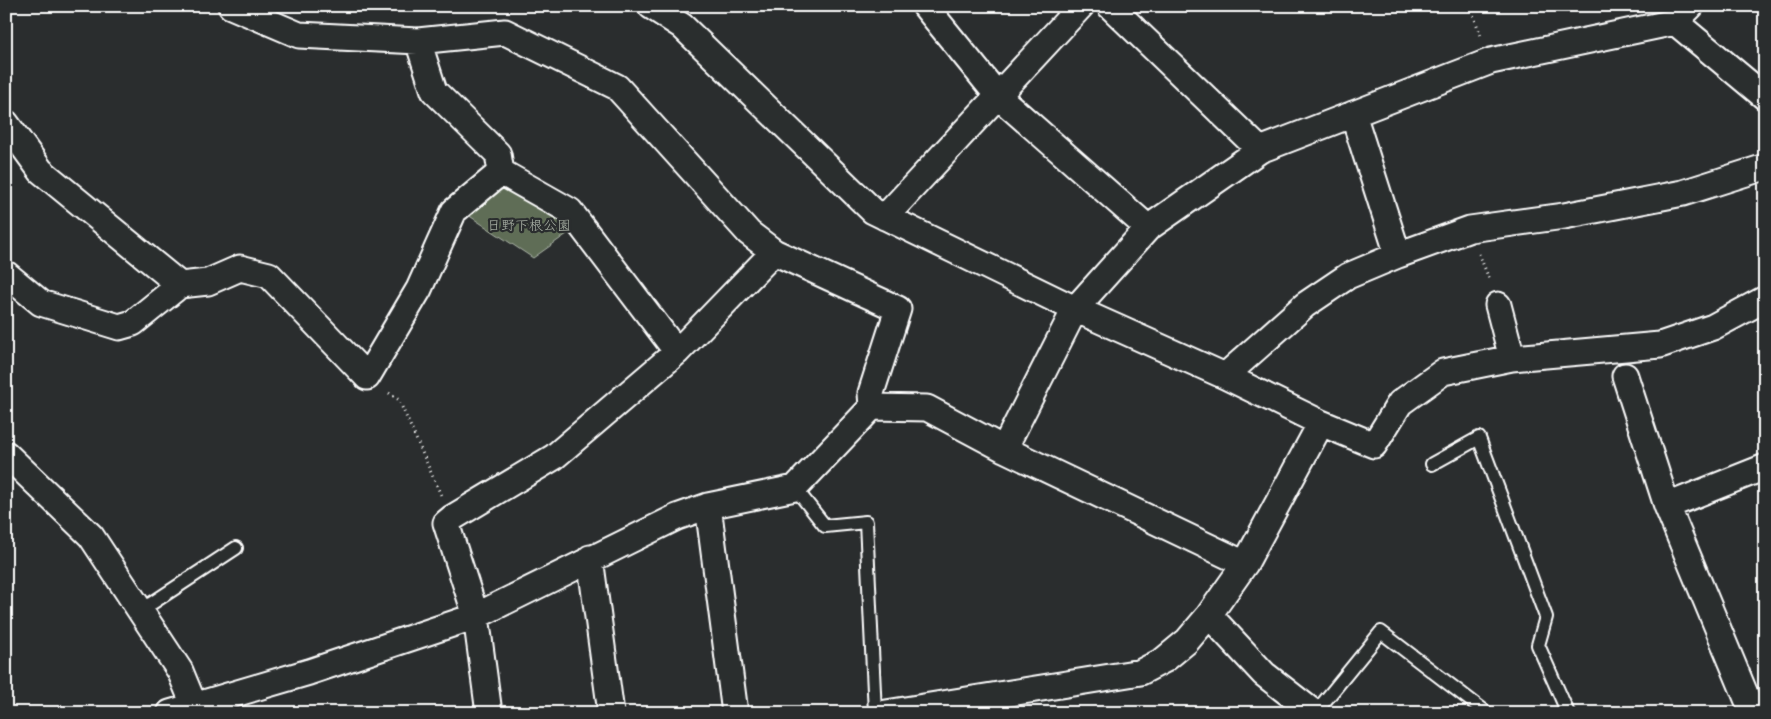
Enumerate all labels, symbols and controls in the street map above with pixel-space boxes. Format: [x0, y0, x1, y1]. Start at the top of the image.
park label: 日野下根公園 [487, 216, 571, 234]

